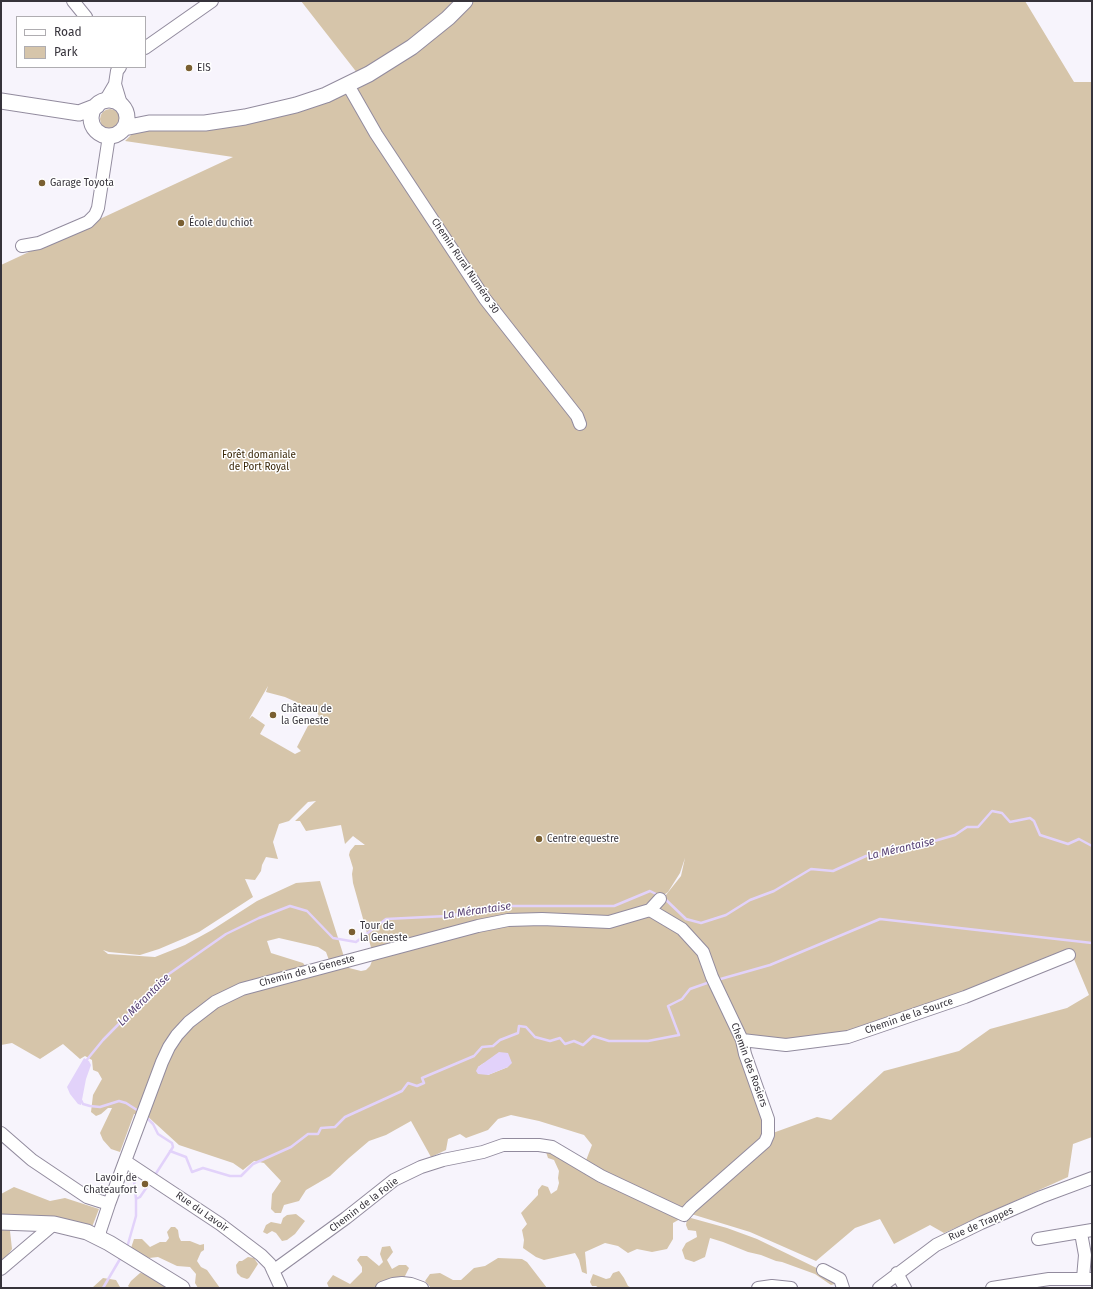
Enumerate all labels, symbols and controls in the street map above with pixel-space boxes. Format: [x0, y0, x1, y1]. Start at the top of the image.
legend [16, 16, 146, 68]
text: Road [54, 25, 82, 39]
text: Park [54, 45, 78, 59]
place label: EIS [197, 62, 211, 74]
marker: EIS [184, 63, 194, 73]
place label: Garage Toyota [50, 177, 114, 189]
marker: Garage Toyota [37, 178, 47, 188]
street label: Chemin Rural Numéro 30 [429, 216, 501, 316]
place label: École du chiot [189, 217, 253, 229]
marker: École du chiot [176, 218, 186, 228]
park label: Forêt domaniale de Port Royal [222, 449, 296, 472]
place label: Château de la Geneste [281, 703, 332, 726]
marker: Château de la Geneste [268, 710, 278, 720]
place label: Centre equestre [547, 833, 619, 845]
marker: Centre equestre [534, 834, 544, 844]
water label: La Mérantaise [866, 835, 936, 863]
water label: La Mérantaise [442, 900, 512, 922]
place label: Tour de la Geneste [360, 920, 408, 944]
marker: Tour de la Geneste [347, 927, 357, 937]
street label: Chemin de la Geneste [258, 952, 356, 990]
water label: La Mérantaise [115, 971, 173, 1029]
street label: Chemin de la Source [863, 995, 955, 1037]
street label: Chemin des Rosiers [728, 1021, 770, 1109]
place label: Lavoir de Chateaufort [84, 1172, 137, 1196]
street label: Chemin de la Folie [327, 1175, 401, 1235]
marker: Lavoir de Chateaufort [140, 1179, 150, 1189]
street label: Rue du Lavoir [173, 1189, 231, 1235]
street label: Rue de Trappes [947, 1204, 1015, 1244]

